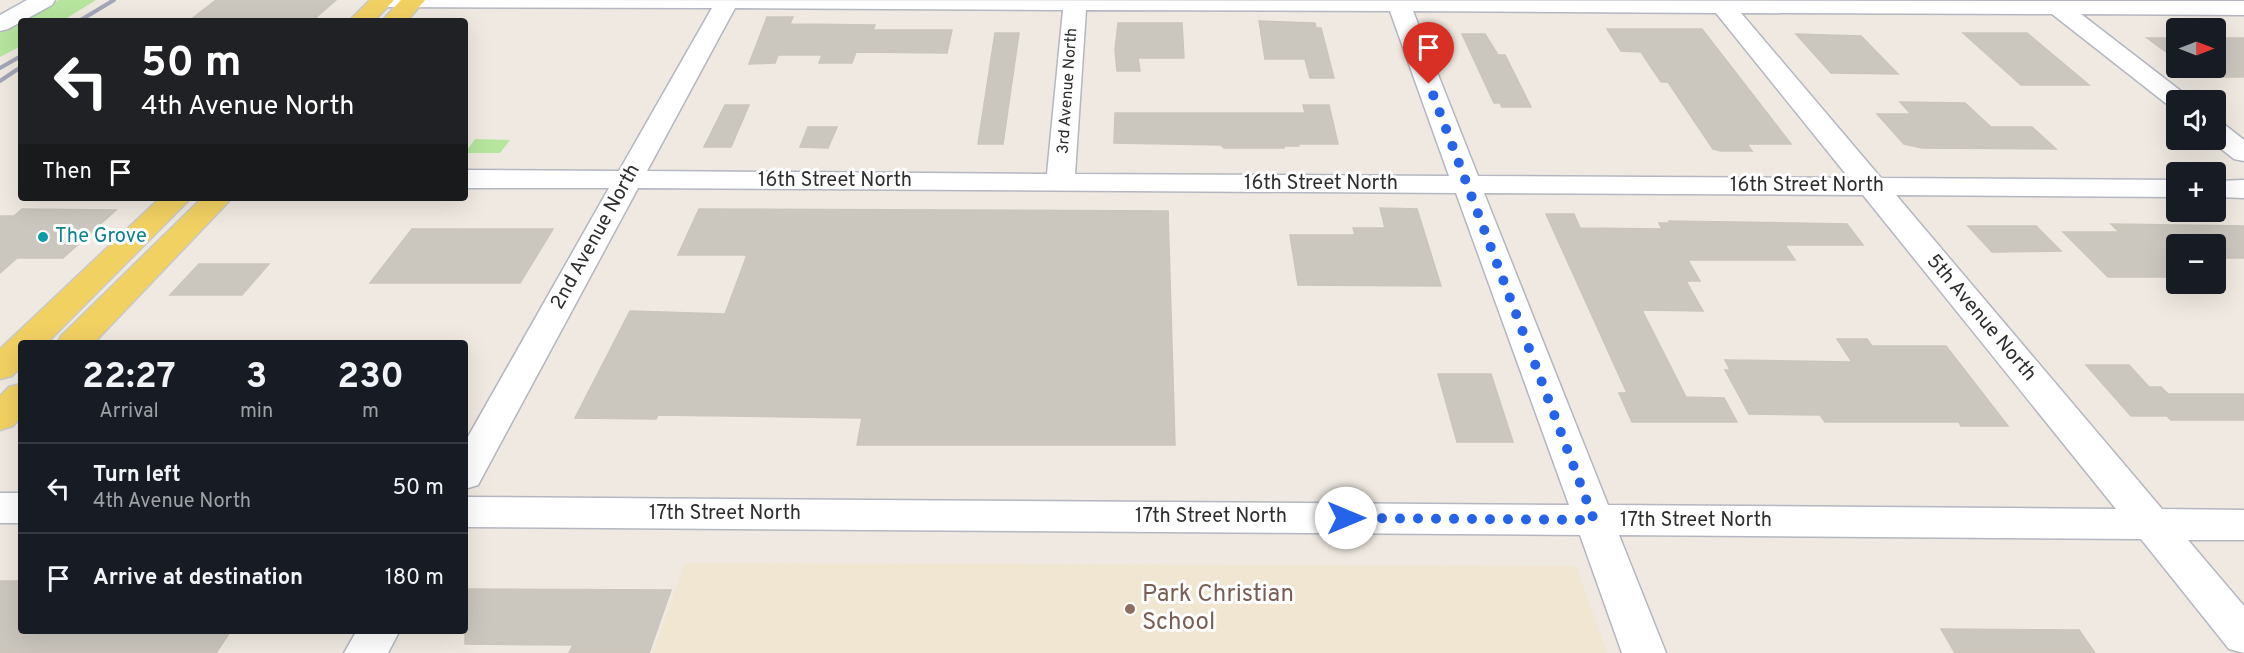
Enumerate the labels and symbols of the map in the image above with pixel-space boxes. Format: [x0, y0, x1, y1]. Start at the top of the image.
north arrow [2166, 18, 2226, 78]
pin [1403, 22, 1454, 84]
street label: 3rd Avenue North [1054, 27, 1082, 155]
street label: 2nd Avenue North [545, 160, 647, 314]
street label: 16th Street North [758, 168, 912, 194]
street label: 16th Street North [1244, 171, 1398, 197]
street label: 16th Street North [1730, 173, 1884, 199]
place label: The Grove [55, 224, 147, 250]
marker: The Grove [36, 230, 50, 244]
street label: 5th Avenue North [1920, 249, 2042, 387]
position arrow [1314, 486, 1378, 550]
street label: 17th Street North [649, 501, 801, 527]
street label: 17th Street North [1135, 504, 1287, 530]
street label: 17th Street North [1620, 508, 1772, 534]
place label: Park Christian School [1142, 580, 1294, 638]
marker: Park Christian School [1123, 602, 1137, 616]

